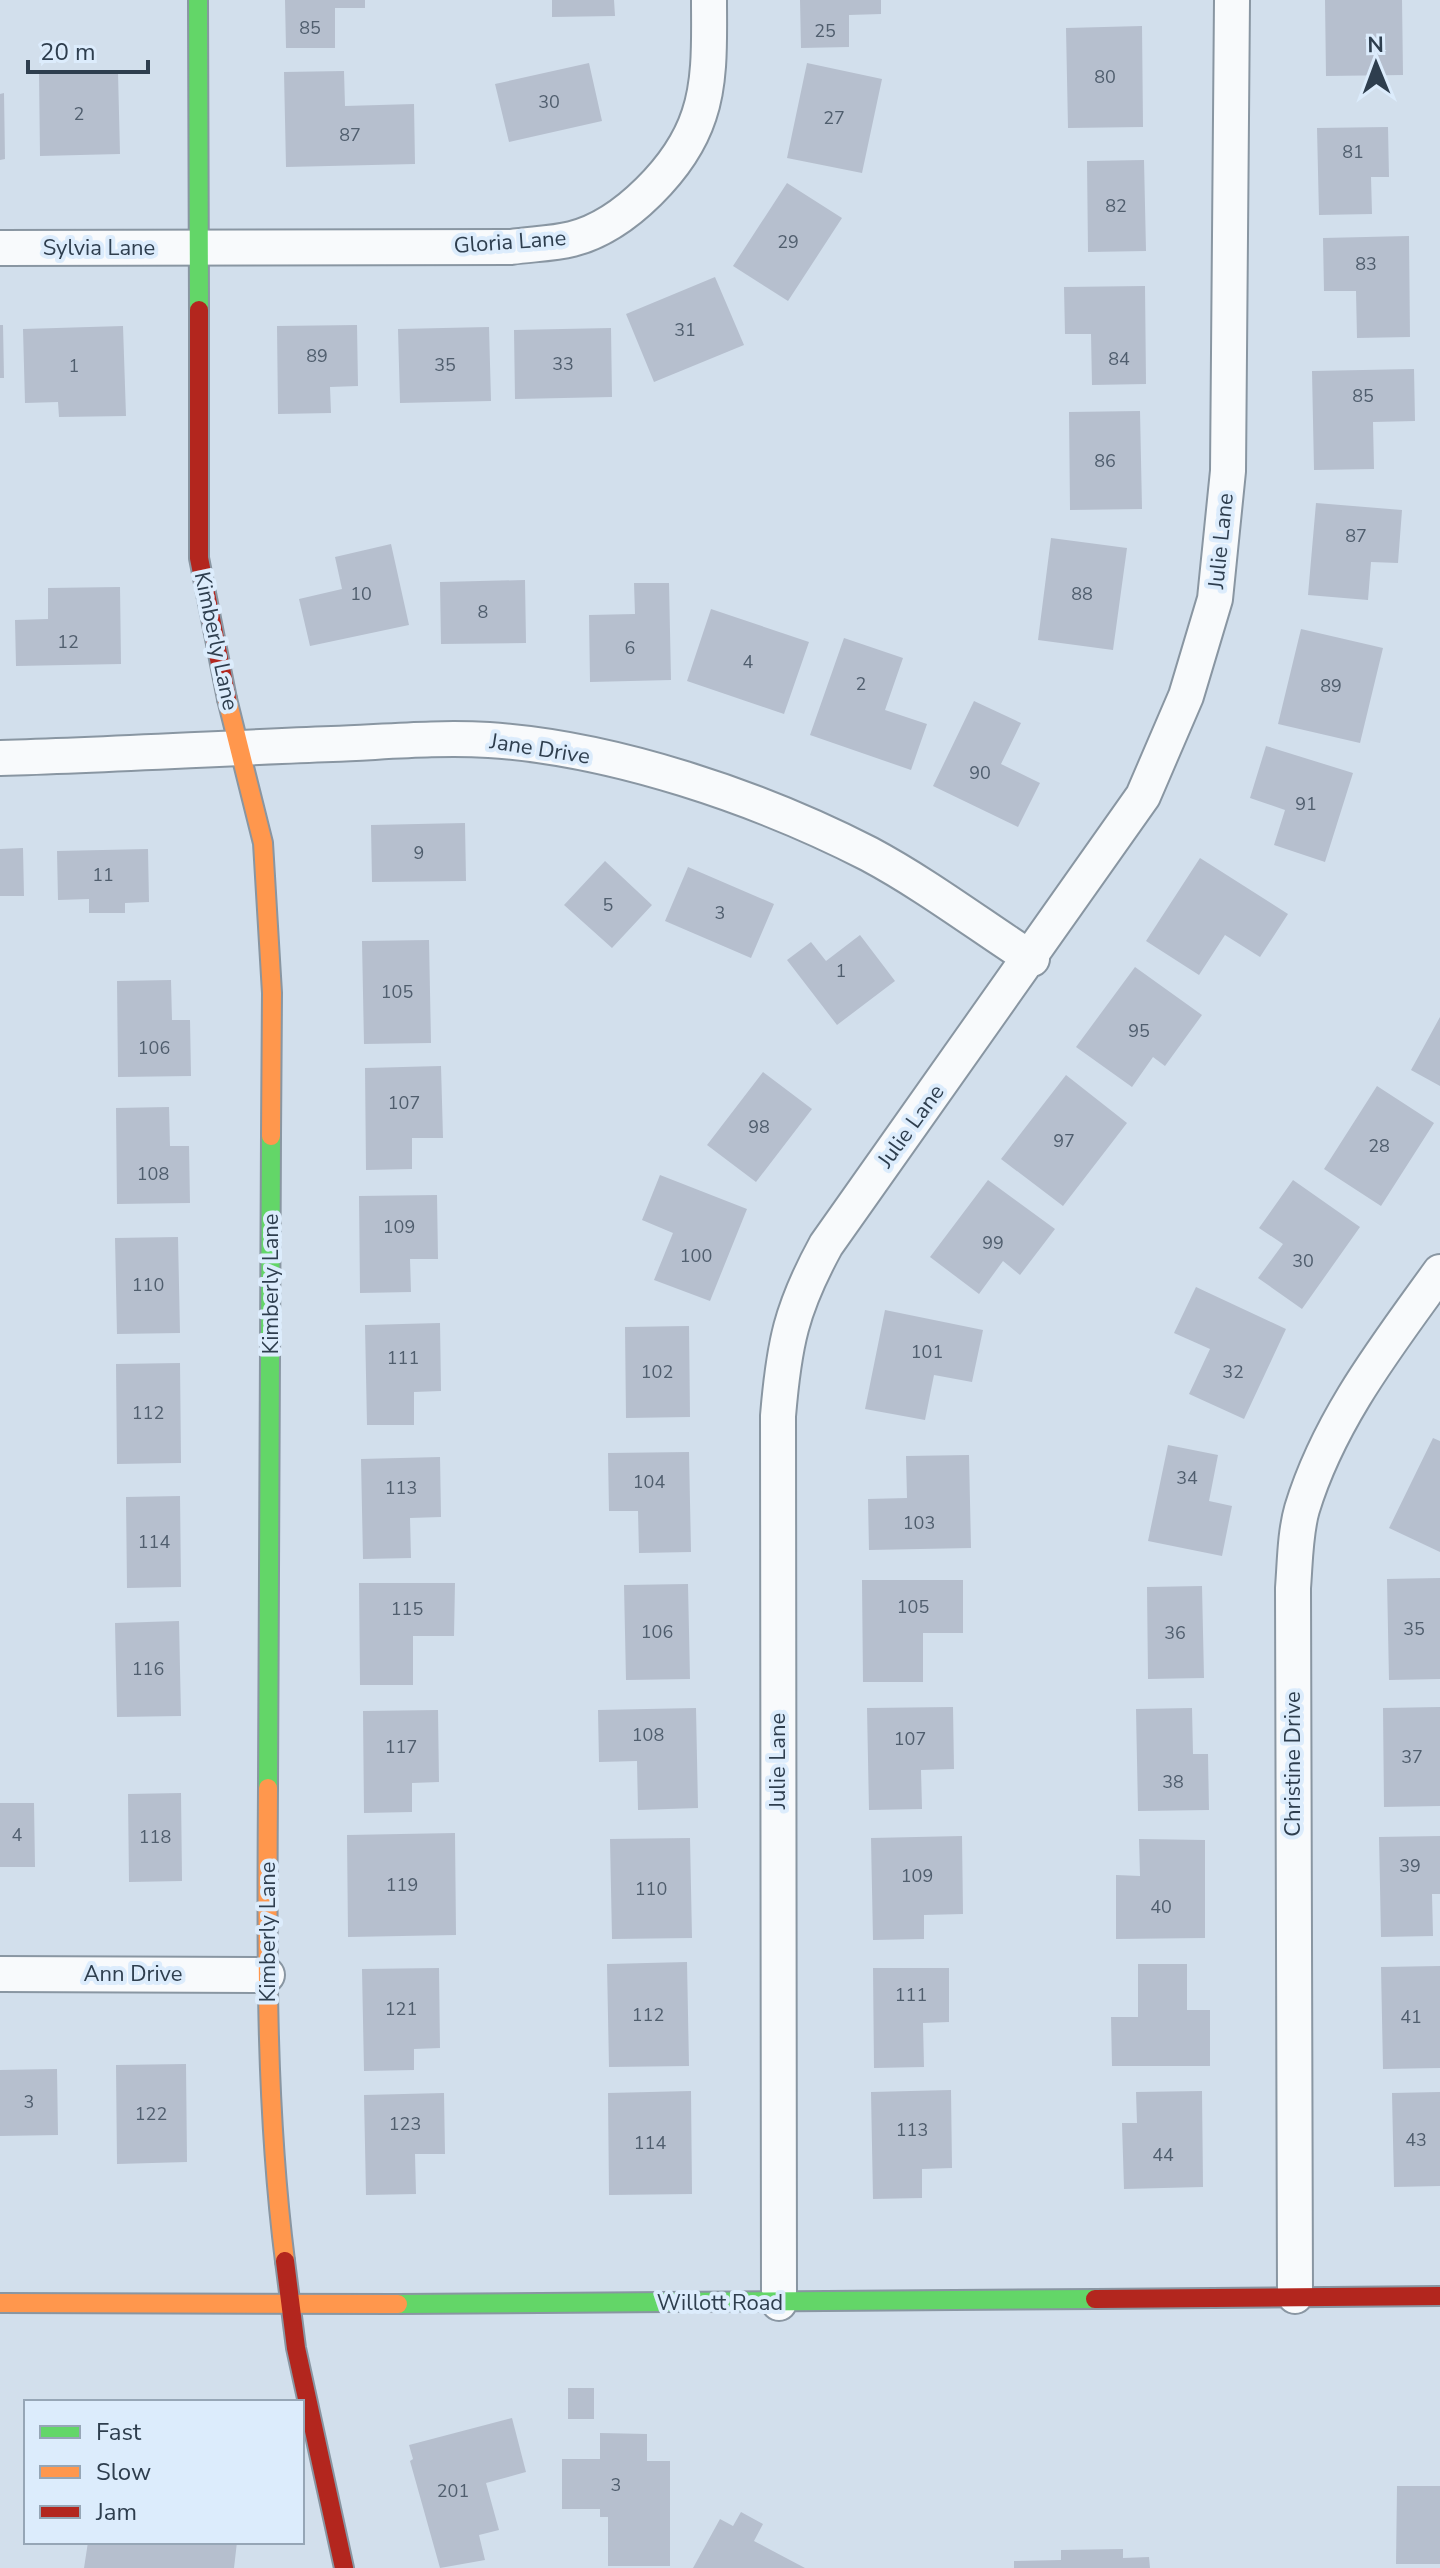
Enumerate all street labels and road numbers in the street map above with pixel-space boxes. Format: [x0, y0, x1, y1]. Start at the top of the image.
street label: Gloria Lane [453, 223, 567, 261]
street label: Sylvia Lane [43, 233, 155, 263]
street label: Julie Lane [1201, 492, 1241, 591]
street label: Kimberly Lane [187, 569, 245, 713]
street label: Jane Drive [487, 726, 592, 772]
street label: Julie Lane [870, 1078, 951, 1175]
street label: Kimberly Lane [256, 1213, 286, 1355]
street label: Christine Drive [1278, 1691, 1308, 1837]
street label: Julie Lane [763, 1713, 793, 1810]
street label: Kimberly Lane [253, 1861, 283, 2003]
street label: Ann Drive [84, 1959, 182, 1989]
street label: Willott Road [657, 2288, 783, 2318]

